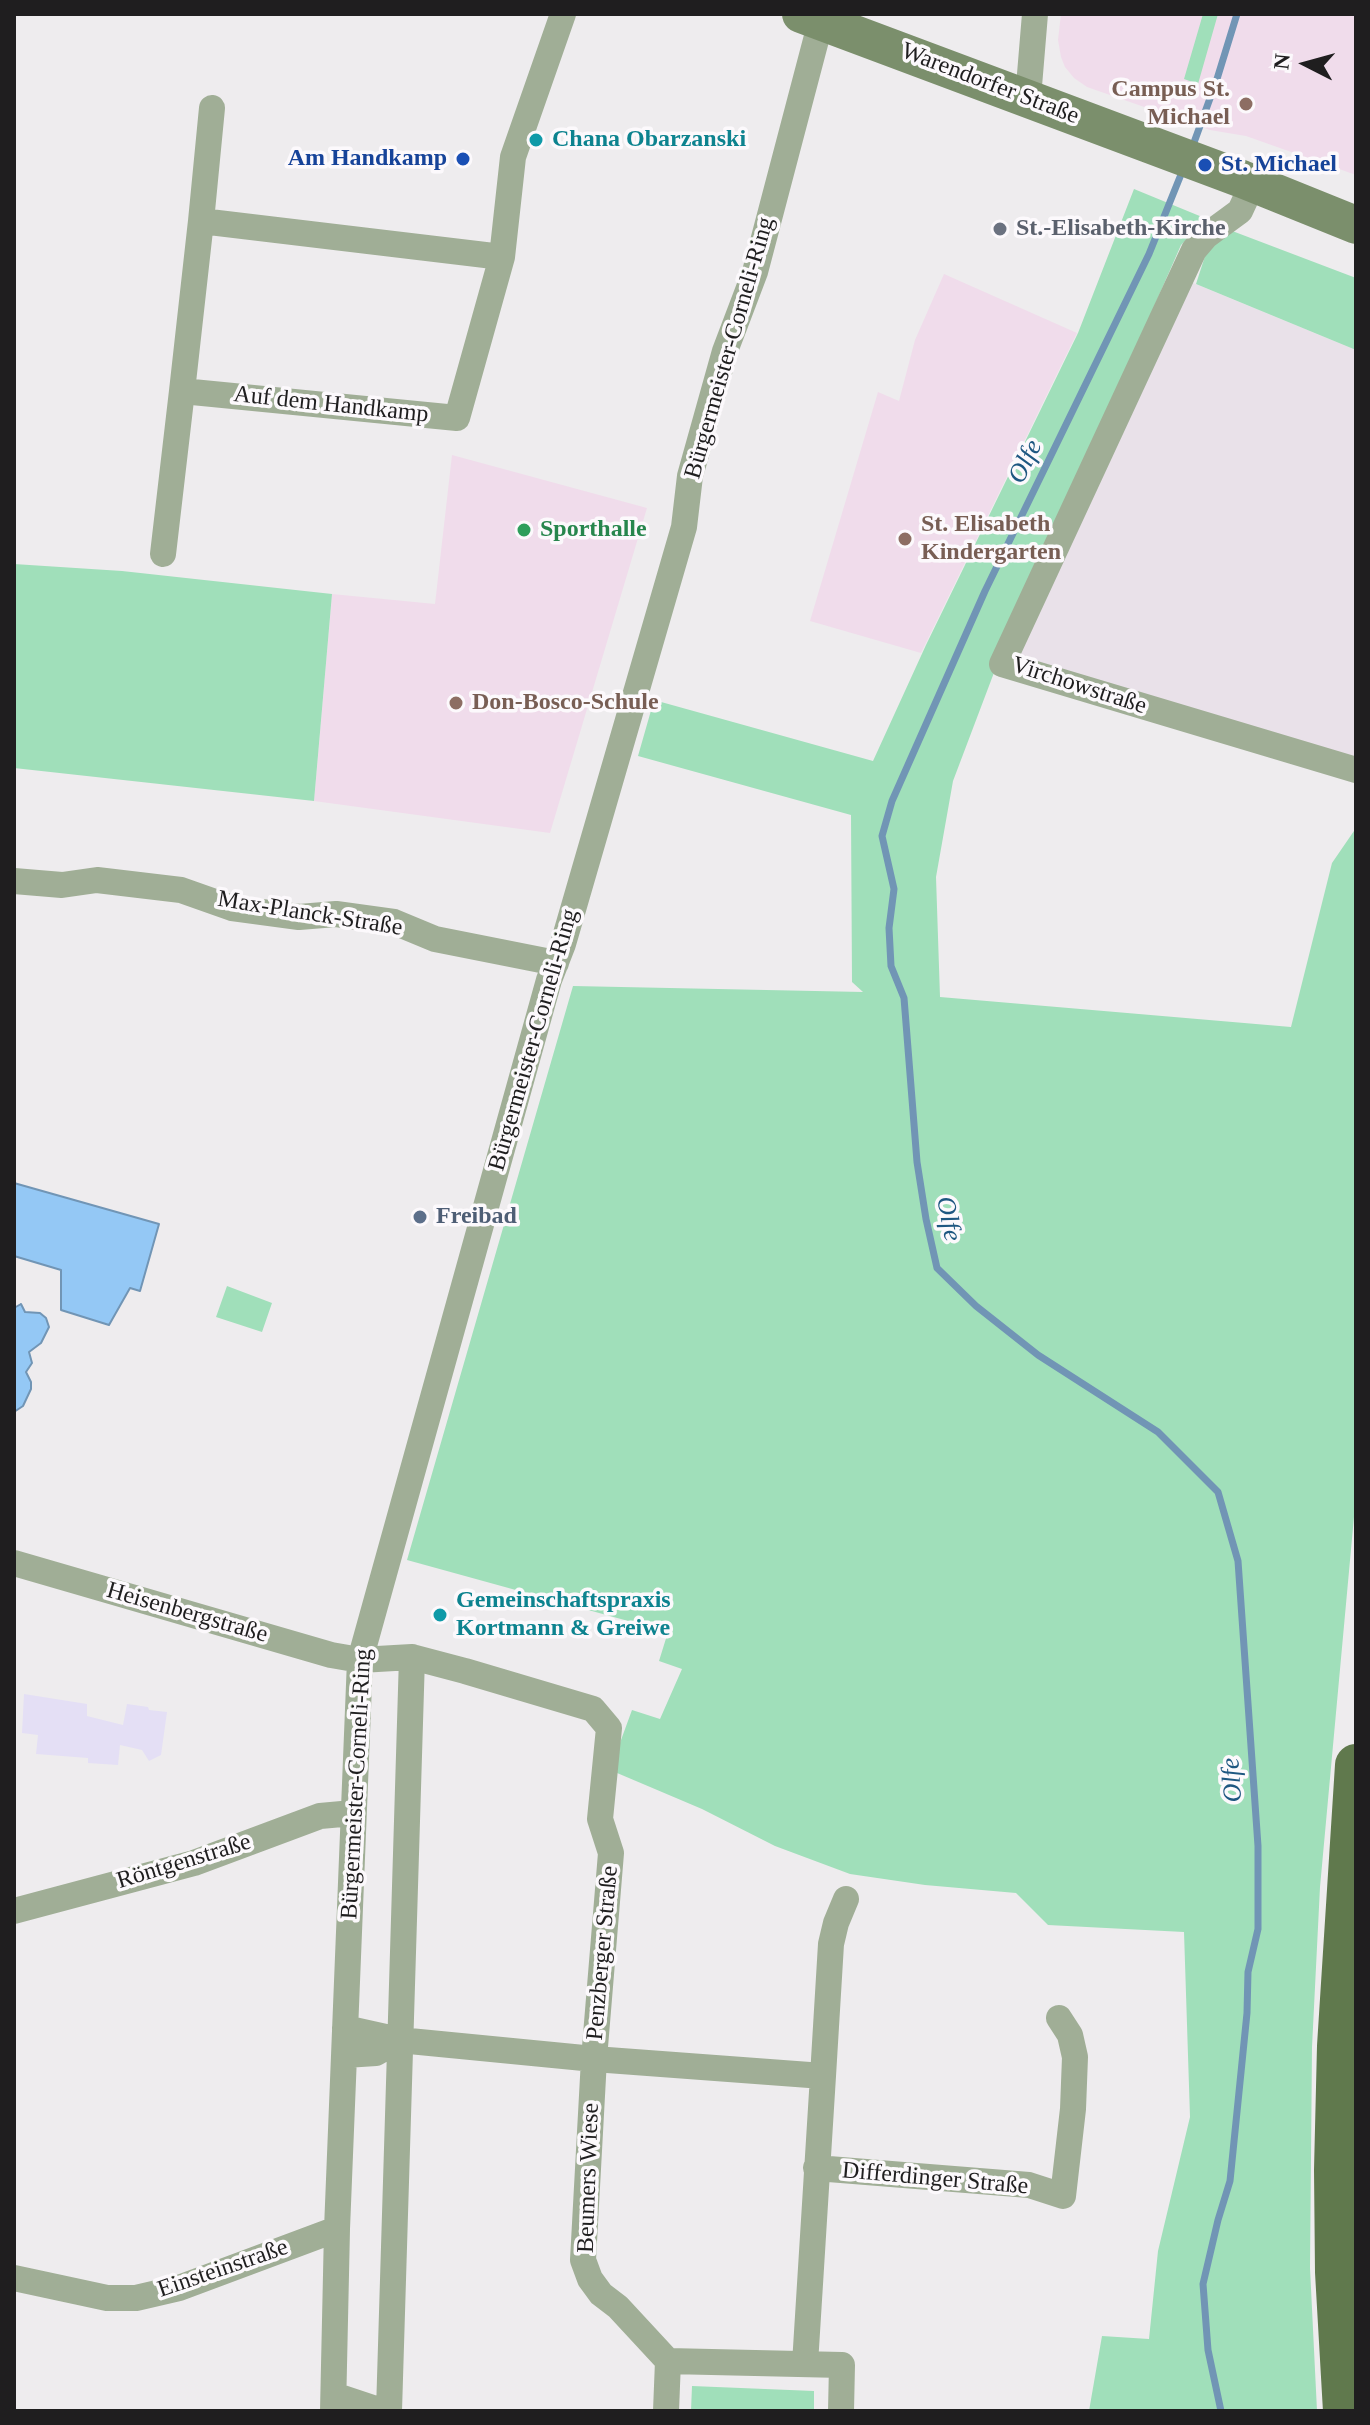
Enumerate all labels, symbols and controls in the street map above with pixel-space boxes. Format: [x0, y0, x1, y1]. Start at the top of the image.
north arrow [1266, 24, 1346, 104]
street label: Warendorfer Straße [897, 37, 1083, 131]
text: N [1268, 52, 1295, 71]
place label: Campus St. Michael [1111, 76, 1230, 132]
marker: Campus St. Michael [1237, 95, 1255, 113]
place label: Chana Obarzanski [552, 126, 746, 154]
marker: Chana Obarzanski [527, 131, 545, 149]
place label: Am Handkamp [288, 145, 447, 173]
marker: Am Handkamp [454, 150, 472, 168]
place label: St. Michael [1221, 151, 1337, 179]
marker: St. Michael [1196, 156, 1214, 174]
street label: Bürgermeister-Corneli-Ring [679, 214, 781, 482]
place label: St.-Elisabeth-Kirche [1016, 215, 1226, 243]
marker: St.-Elisabeth-Kirche [991, 220, 1009, 238]
street label: Auf dem Handkamp [232, 380, 430, 430]
water label: Olfe [1002, 435, 1050, 489]
place label: St. Elisabeth Kindergarten [921, 511, 1061, 567]
place label: Sporthalle [540, 516, 647, 544]
marker: Sporthalle [515, 521, 533, 539]
marker: St. Elisabeth Kindergarten [896, 530, 914, 548]
street label: Virchowstraße [1008, 651, 1150, 721]
place label: Don-Bosco-Schule [472, 689, 659, 717]
marker: Don-Bosco-Schule [447, 694, 465, 712]
street label: Max-Planck-Straße [216, 885, 404, 943]
street label: Bürgermeister-Corneli-Ring [483, 906, 585, 1174]
water label: Olfe [928, 1194, 968, 1244]
place label: Freibad [436, 1203, 517, 1231]
marker: Freibad [411, 1208, 429, 1226]
street label: Heisenbergstraße [103, 1576, 271, 1650]
place label: Gemeinschaftspraxis Kortmann & Greiwe [456, 1587, 671, 1643]
marker: Gemeinschaftspraxis Kortmann & Greiwe [431, 1606, 449, 1624]
street label: Bürgermeister-Corneli-Ring [336, 1648, 378, 1920]
water label: Olfe [1216, 1757, 1250, 1803]
street label: Röntgenstraße [114, 1828, 254, 1896]
street label: Penzberger Straße [581, 1865, 625, 2041]
street label: Beumers Wiese [572, 2102, 606, 2254]
street label: Differdinger Straße [841, 2157, 1029, 2201]
street label: Einsteinstraße [154, 2233, 292, 2305]

